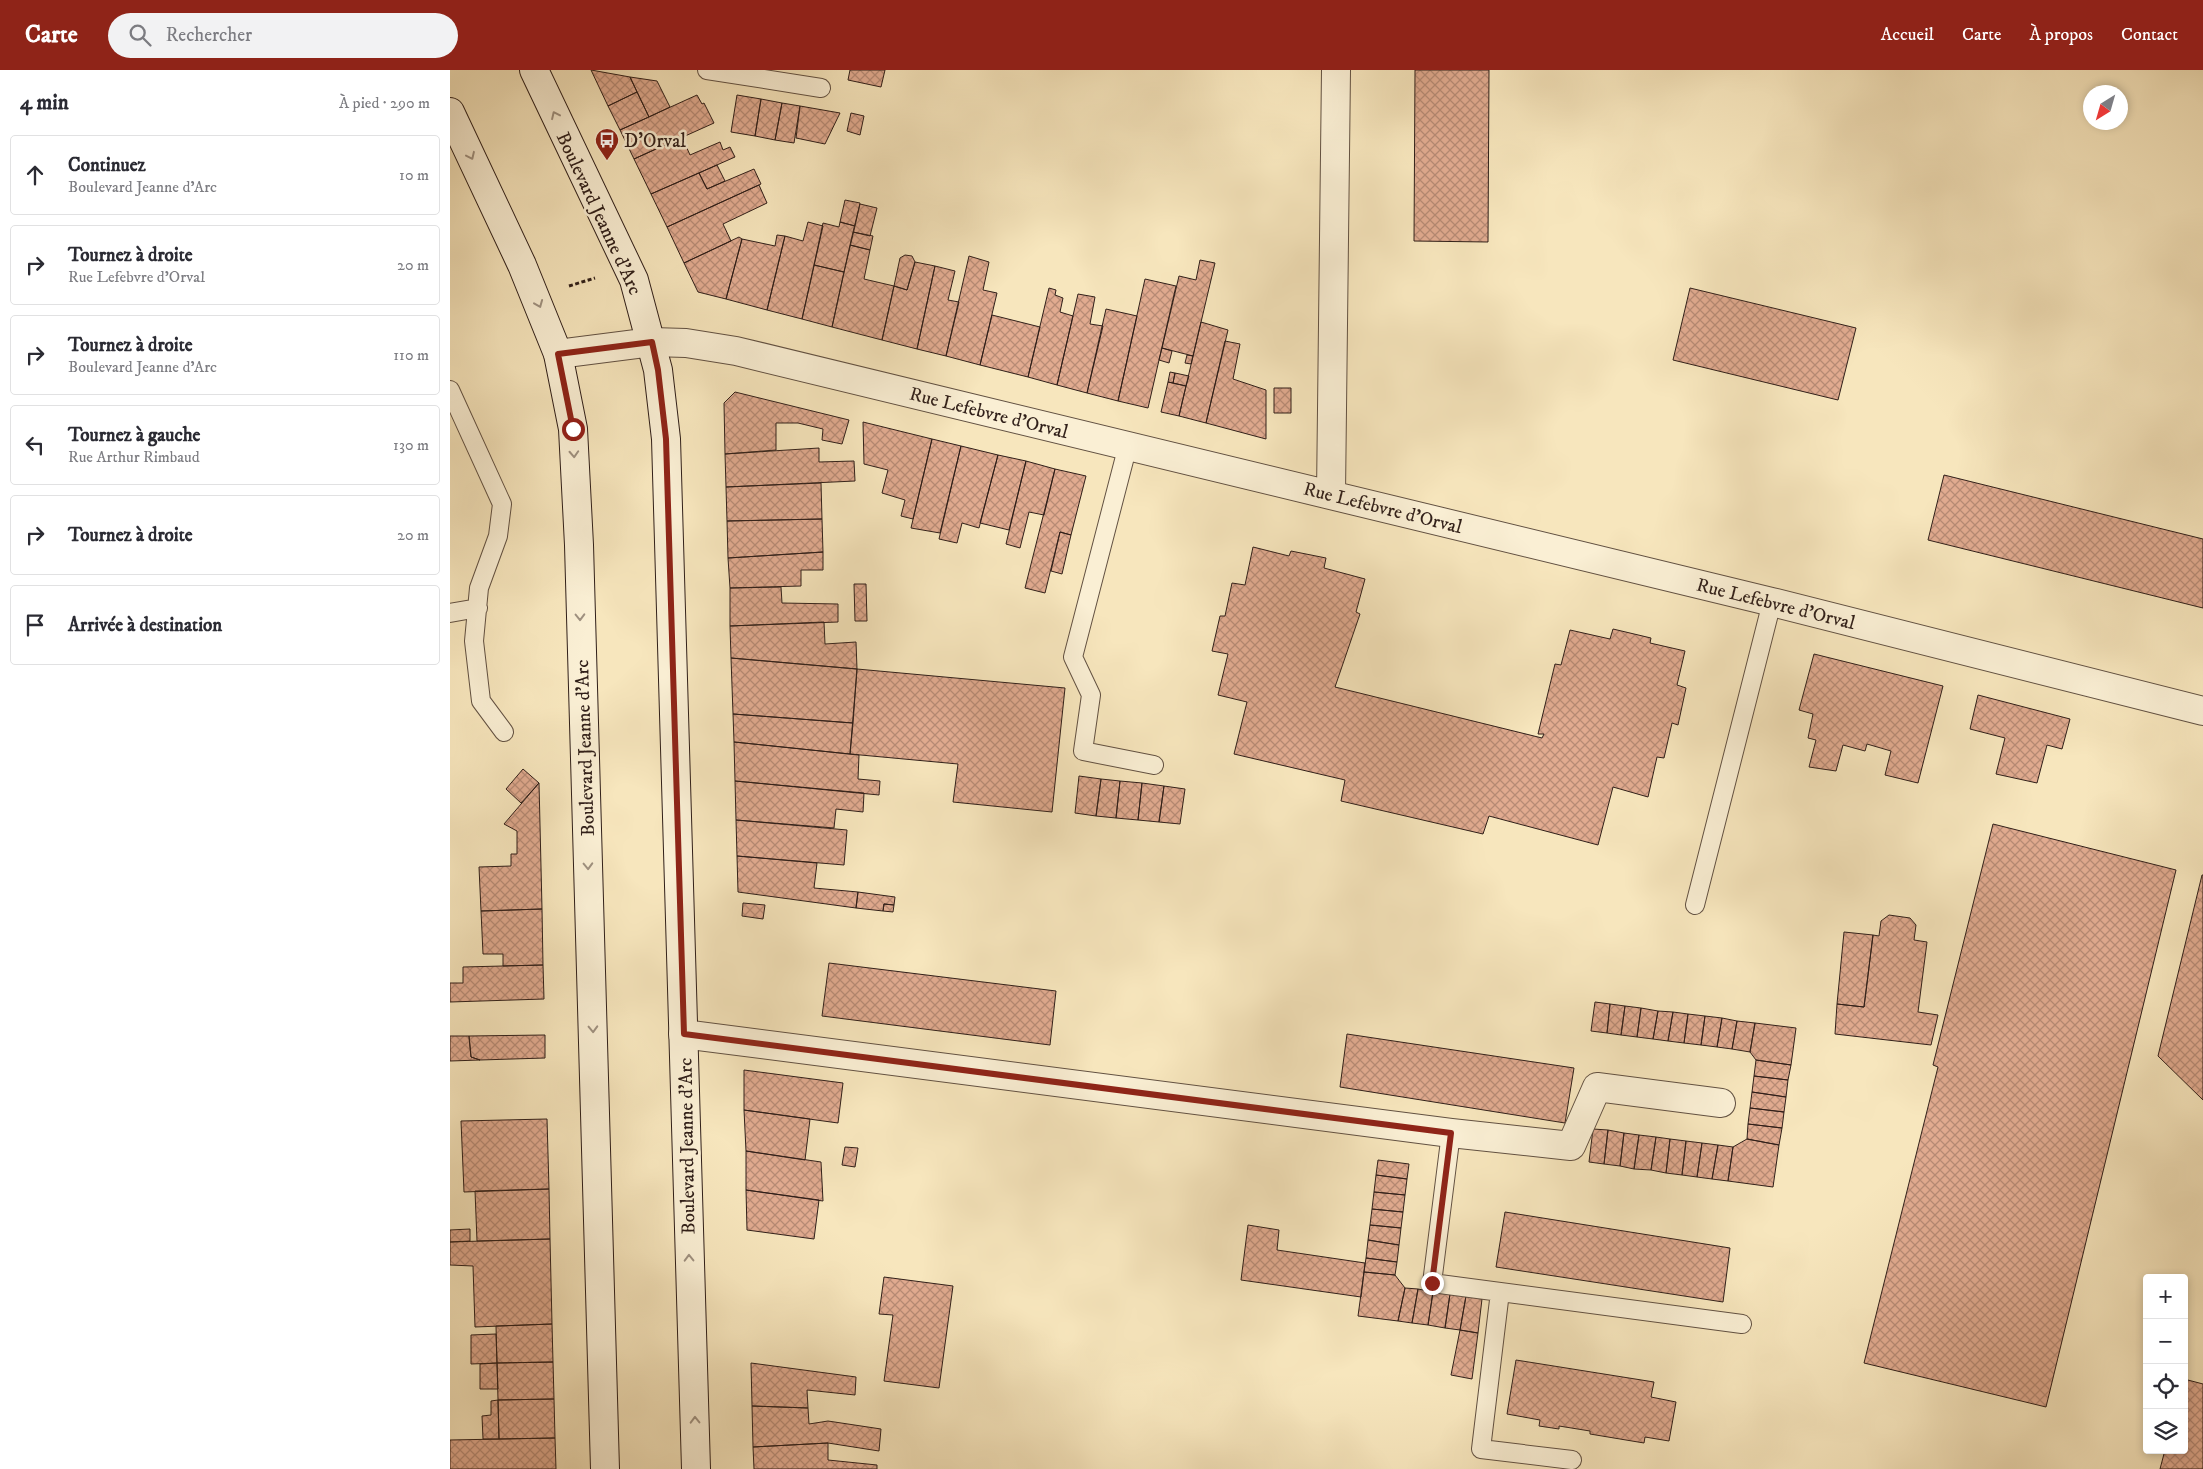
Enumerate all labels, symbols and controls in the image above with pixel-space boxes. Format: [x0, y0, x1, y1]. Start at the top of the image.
search box [108, 13, 458, 58]
text: Carte [25, 20, 78, 50]
icon: search [126, 21, 154, 49]
text: Rechercher [166, 24, 252, 47]
text: Accueil [1881, 24, 1934, 46]
text: Carte [1962, 24, 2001, 46]
text: À propos [2029, 24, 2093, 46]
text: Contact [2121, 24, 2178, 46]
north arrow [2083, 85, 2128, 130]
text: 4 min [20, 90, 69, 116]
text: À pied · 290 m [339, 93, 430, 113]
one-way arrow [551, 111, 561, 120]
bus stop icon: D'Orval [594, 127, 620, 161]
street label: Boulevard Jeanne d'Arc [551, 129, 646, 299]
place label: D'Orval [624, 130, 686, 153]
one-way arrow [465, 151, 475, 160]
text: Continuez [68, 154, 146, 177]
icon: ahead [21, 161, 49, 189]
text: 10 m [399, 165, 429, 185]
text: Boulevard Jeanne d'Arc [68, 177, 217, 197]
text: Tournez à droite [68, 244, 193, 267]
icon: right [21, 251, 49, 279]
text: 20 m [397, 255, 429, 275]
text: Rue Lefebvre d'Orval [68, 267, 205, 287]
one-way arrow [532, 299, 543, 308]
text: Tournez à droite [68, 334, 193, 357]
icon: right [21, 341, 49, 369]
text: 110 m [393, 345, 429, 365]
text: Boulevard Jeanne d'Arc [68, 357, 217, 377]
street label: Rue Lefebvre d'Orval [907, 383, 1071, 444]
route start [562, 418, 585, 441]
text: Tournez à gauche [68, 424, 200, 447]
icon: left [21, 431, 49, 459]
text: 130 m [393, 435, 429, 455]
text: Rue Arthur Rimbaud [68, 447, 200, 467]
one-way arrow [568, 450, 579, 458]
street label: Rue Lefebvre d'Orval [1301, 478, 1465, 539]
icon: right [21, 521, 49, 549]
text: Tournez à droite [68, 524, 193, 547]
text: 20 m [397, 525, 429, 545]
street label: Rue Lefebvre d'Orval [1694, 574, 1858, 635]
icon: arrive [21, 611, 49, 639]
one-way arrow [575, 613, 586, 621]
text: Arrivée à destination [68, 614, 222, 637]
street label: Boulevard Jeanne d'Arc [571, 659, 600, 837]
one-way arrow [583, 863, 593, 871]
one-way arrow [588, 1026, 598, 1033]
street label: Boulevard Jeanne d'Arc [674, 1057, 701, 1235]
one-way arrow [684, 1254, 694, 1262]
route end [1421, 1272, 1444, 1295]
map controls [2143, 1274, 2188, 1454]
button: + [2143, 1274, 2188, 1319]
button: − [2143, 1319, 2188, 1364]
button: locate [2143, 1364, 2188, 1409]
button: layers [2143, 1409, 2188, 1454]
one-way arrow [690, 1416, 700, 1424]

